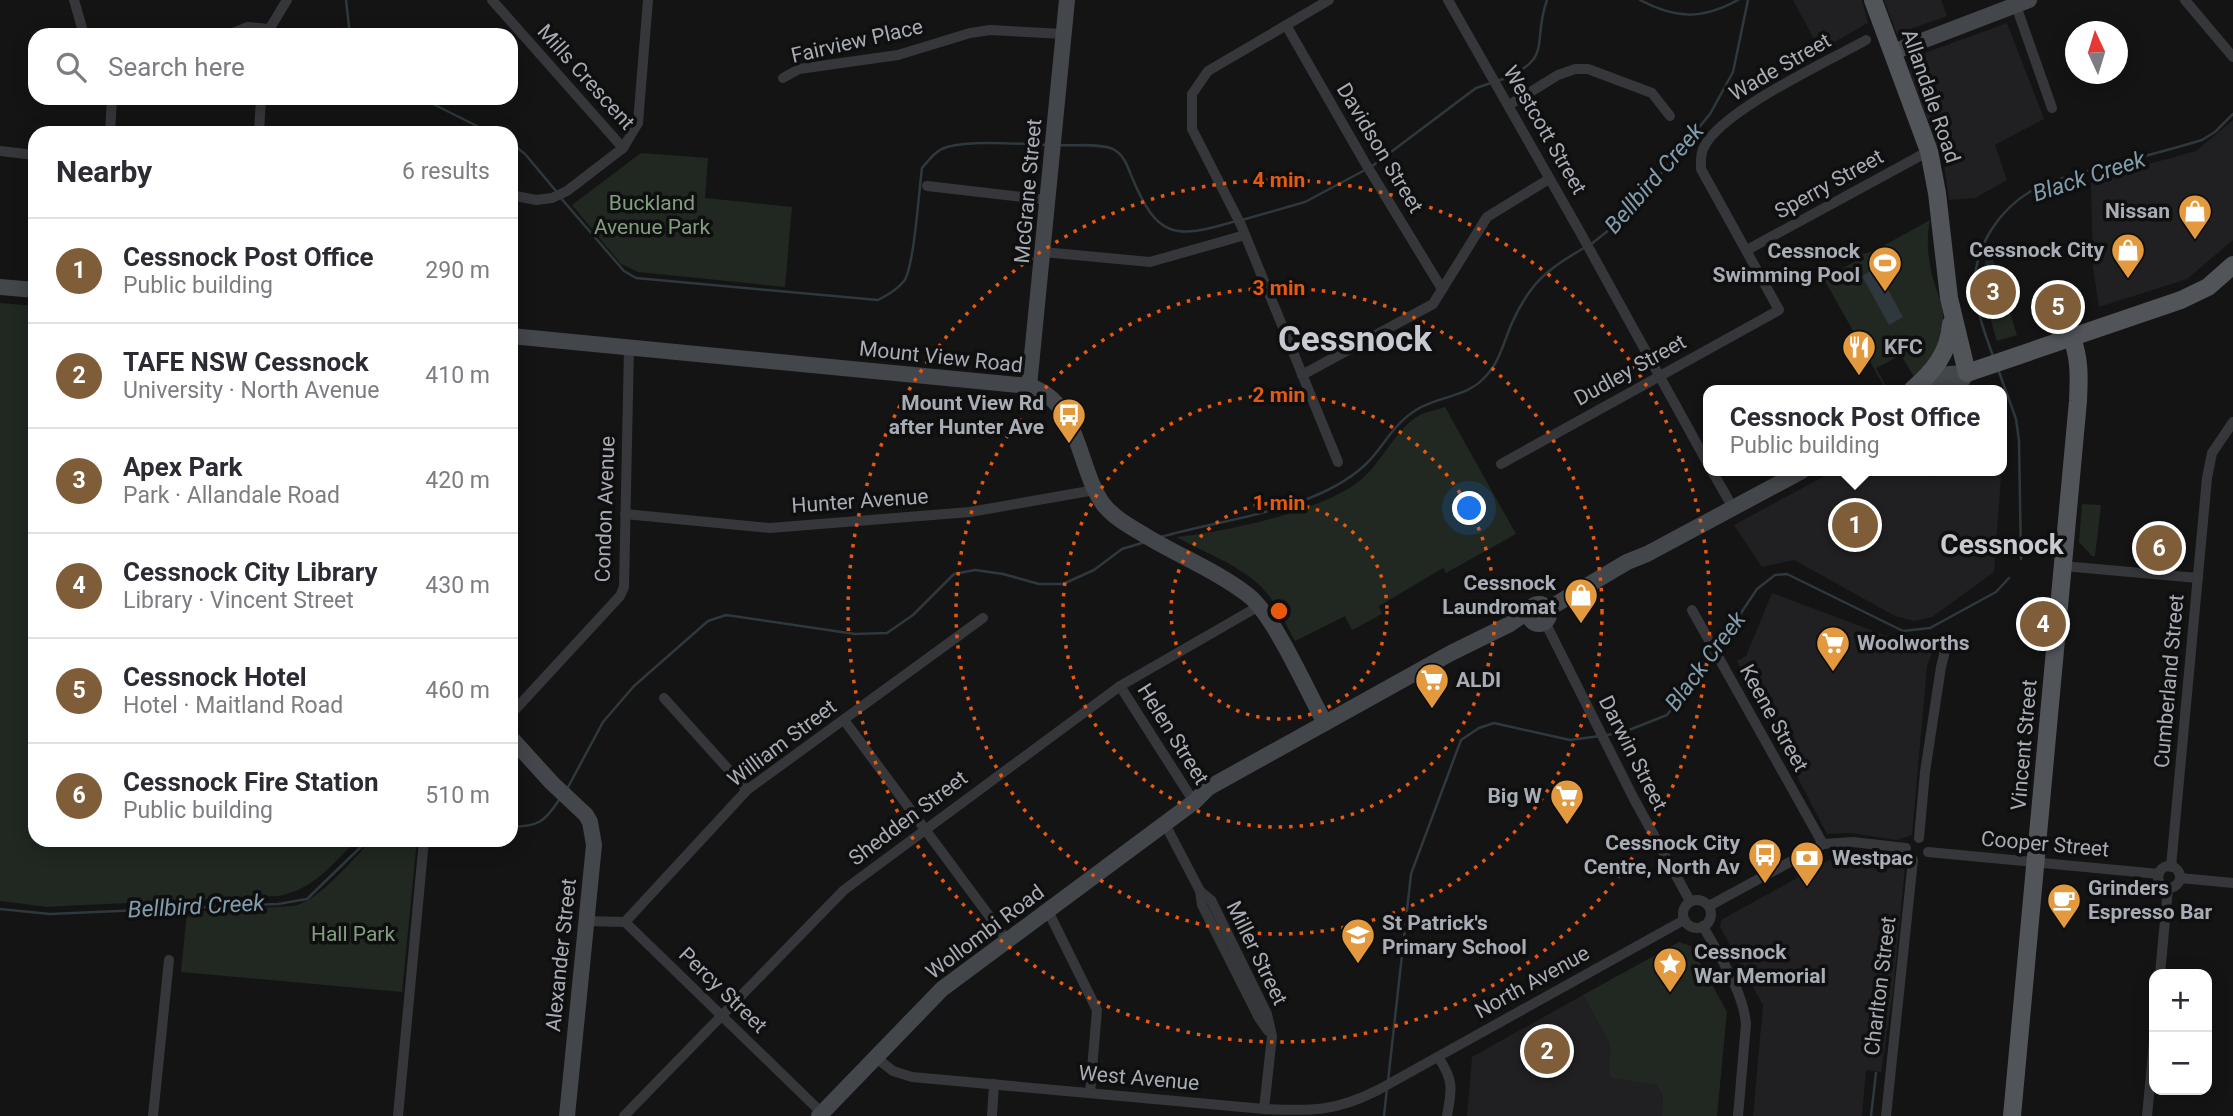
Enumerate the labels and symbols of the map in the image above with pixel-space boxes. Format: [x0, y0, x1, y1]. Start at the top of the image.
street label: Fairview Place [789, 14, 925, 68]
street label: Mills Crescent [533, 20, 639, 134]
north arrow [2065, 21, 2128, 84]
street label: Allandale Road [1897, 26, 1965, 166]
street label: Wade Street [1725, 28, 1835, 106]
street label: Westcott Street [1498, 61, 1592, 199]
street label: Davidson Street [1332, 79, 1428, 217]
water label: Bellbird Creek [1599, 117, 1710, 239]
street label: McGrane Street [1010, 118, 1046, 264]
street label: Sperry Street [1771, 144, 1888, 224]
water label: Black Creek [2029, 145, 2150, 207]
text: 4 min [1253, 168, 1305, 192]
park label: Buckland Avenue Park [594, 191, 710, 239]
shop icon: Nissan [2176, 192, 2214, 241]
place label: Nissan [2105, 199, 2170, 223]
shop icon: Cessnock City [2109, 231, 2147, 280]
place label: Cessnock City [1969, 238, 2104, 262]
place label: Cessnock Swimming Pool [1712, 239, 1861, 287]
sports icon: Cessnock Swimming Pool [1866, 244, 1904, 293]
pin: 3 [1970, 266, 2016, 318]
text: 3 min [1253, 276, 1305, 300]
pin: 5 [2035, 281, 2081, 333]
district label: Cessnock [1278, 319, 1433, 360]
restaurant icon: KFC [1840, 328, 1878, 377]
street label: Dudley Street [1570, 329, 1690, 411]
place label: KFC [1884, 335, 1923, 359]
street label: Mount View Road [858, 336, 1024, 378]
text: 2 min [1253, 383, 1305, 407]
place label: Mount View Rd after Hunter Ave [889, 391, 1044, 439]
bus stop icon: Mount View Rd after Hunter Ave [1050, 396, 1088, 445]
street label: Condon Avenue [590, 435, 620, 583]
street label: Hunter Avenue [791, 484, 929, 518]
text: 1 min [1253, 491, 1305, 515]
your location [1452, 491, 1486, 525]
pin: 1 [1832, 499, 1878, 551]
pin: 6 [2136, 522, 2182, 574]
district label: Cessnock [1940, 528, 2065, 561]
place label: Cessnock Laundromat [1442, 571, 1557, 619]
shop icon: Cessnock Laundromat [1562, 576, 1600, 625]
street label: Cumberland Street [2149, 593, 2189, 769]
pin: 4 [2020, 598, 2066, 650]
centre of rings [1267, 599, 1291, 623]
water label: Black Creek [1659, 606, 1752, 716]
supermarket icon: Woolworths [1814, 624, 1852, 673]
place label: Woolworths [1857, 631, 1970, 655]
street label: Keene Street [1735, 660, 1813, 776]
supermarket icon: ALDI [1413, 661, 1451, 710]
place label: ALDI [1456, 668, 1501, 692]
street label: Vincent Street [2006, 678, 2042, 811]
street label: Helen Street [1132, 679, 1214, 789]
street label: Darwin Street [1594, 692, 1672, 815]
street label: William Street [723, 694, 841, 792]
street label: Shedden Street [844, 766, 972, 870]
supermarket icon: Big W [1548, 777, 1586, 826]
place label: Big W [1487, 784, 1543, 808]
street label: Cooper Street [1980, 826, 2110, 862]
place label: Cessnock City Centre, North Av [1584, 831, 1740, 879]
bus stop icon: Cessnock City Centre, North Av [1746, 836, 1784, 885]
bank icon: Westpac [1788, 839, 1826, 888]
place label: Westpac [1832, 846, 1913, 870]
place label: Grinders Espresso Bar [2088, 876, 2213, 924]
street label: Alexander Street [541, 877, 581, 1033]
street label: Wollombi Road [921, 880, 1049, 984]
cafe icon: Grinders Espresso Bar [2045, 881, 2083, 930]
water label: Bellbird Creek [127, 889, 266, 924]
street label: Miller Street [1222, 897, 1293, 1009]
place label: St Patrick's Primary School [1382, 911, 1527, 959]
street label: Charlton Street [1860, 915, 1900, 1057]
school or university icon: St Patrick's Primary School [1339, 916, 1377, 965]
park label: Hall Park [311, 922, 395, 946]
place label: Cessnock War Memorial [1694, 940, 1826, 988]
street label: North Avenue [1471, 941, 1593, 1023]
street label: Percy Street [674, 942, 772, 1038]
place icon: Cessnock War Memorial [1651, 945, 1689, 994]
pin: 2 [1524, 1025, 1570, 1077]
street label: West Avenue [1078, 1061, 1200, 1095]

